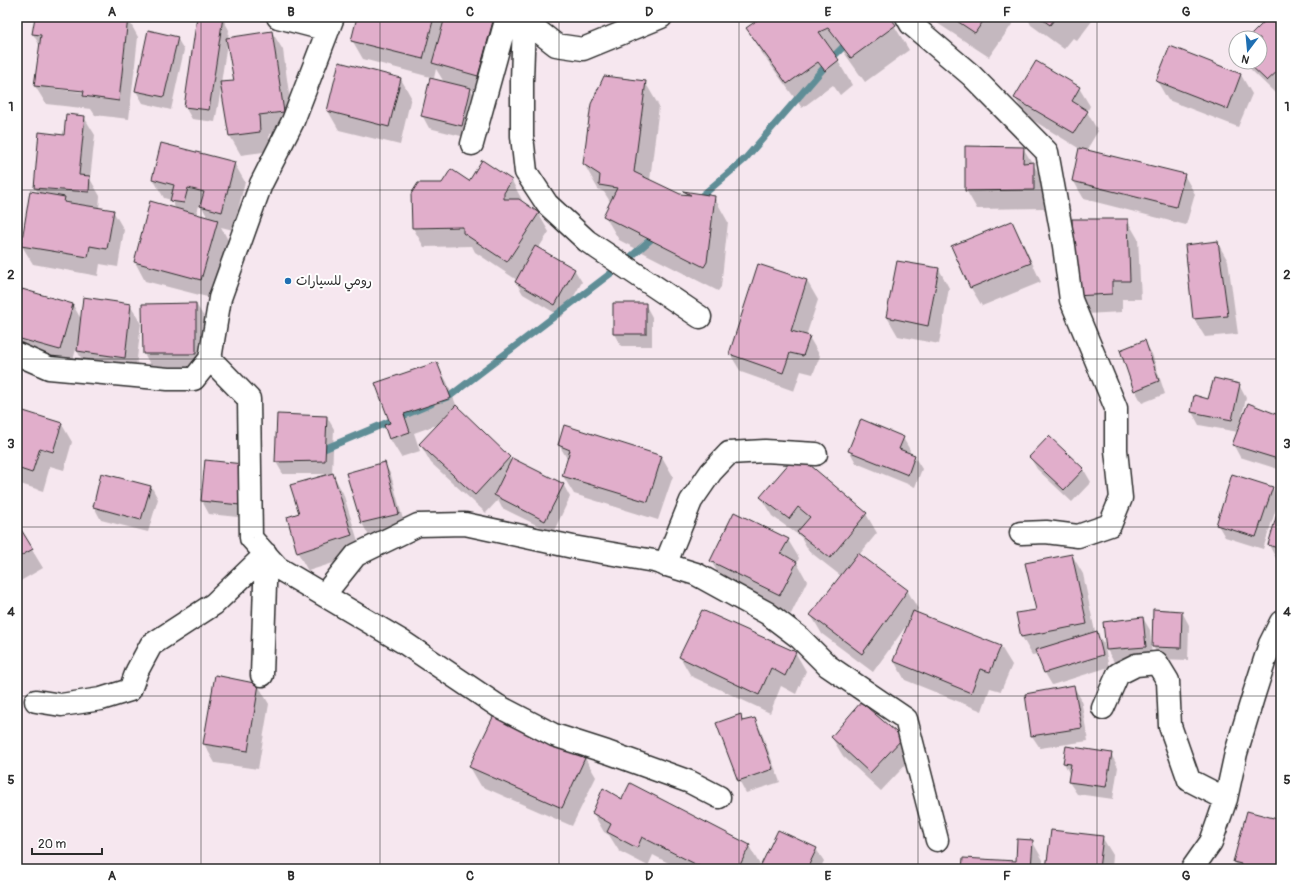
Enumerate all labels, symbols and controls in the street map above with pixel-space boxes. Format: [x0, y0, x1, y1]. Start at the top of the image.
text: A [108, 4, 117, 20]
text: B [287, 4, 295, 20]
text: C [466, 4, 474, 20]
text: D [645, 4, 653, 20]
text: E [825, 4, 832, 20]
text: F [1003, 4, 1011, 20]
text: G [1182, 4, 1191, 20]
north arrow [1228, 30, 1268, 70]
text: N [1239, 52, 1251, 66]
text: 1 [8, 99, 14, 115]
text: 1 [1284, 99, 1290, 115]
text: 2 [7, 267, 15, 283]
text: 2 [1283, 267, 1291, 283]
place label: رومي للسيارات [296, 273, 372, 292]
marker: رومي للسيارات [283, 276, 293, 286]
text: 3 [7, 436, 15, 452]
text: 3 [1283, 436, 1291, 452]
text: 4 [7, 604, 15, 620]
text: 4 [1283, 604, 1291, 620]
text: 5 [7, 772, 15, 788]
text: 5 [1283, 772, 1291, 788]
scale bar [32, 830, 102, 856]
text: 20 m [38, 837, 67, 852]
text: A [108, 868, 117, 884]
text: B [287, 868, 295, 884]
text: C [466, 868, 474, 884]
text: D [645, 868, 653, 884]
text: E [825, 868, 832, 884]
text: F [1003, 868, 1011, 884]
text: G [1182, 868, 1191, 884]

